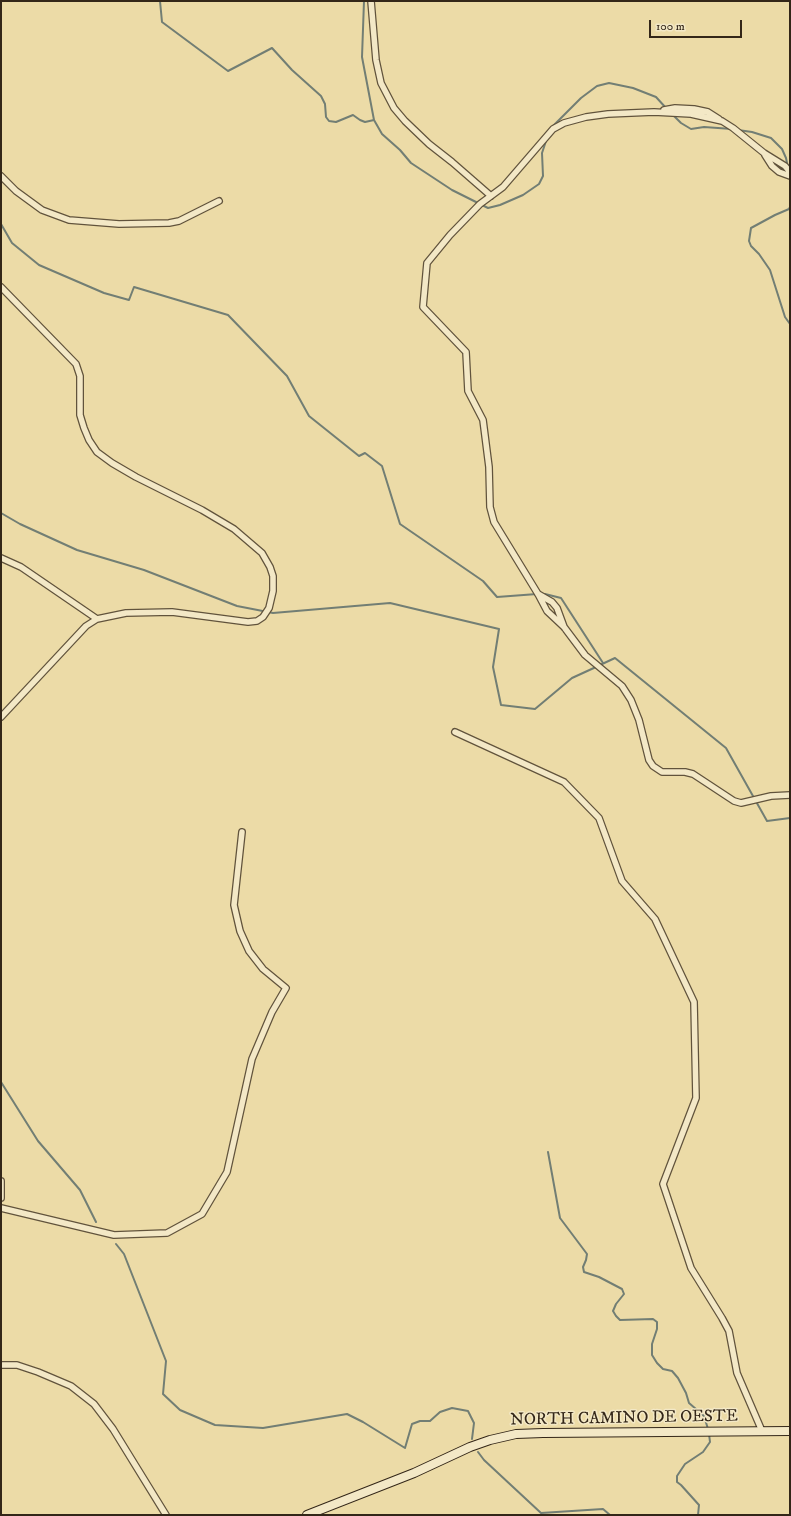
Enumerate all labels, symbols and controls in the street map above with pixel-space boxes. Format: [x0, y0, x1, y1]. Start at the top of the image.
scale bar [651, 12, 744, 38]
text: 100 m [656, 19, 685, 34]
street label: NORTH CAMINO DE OESTE [510, 1407, 738, 1431]

